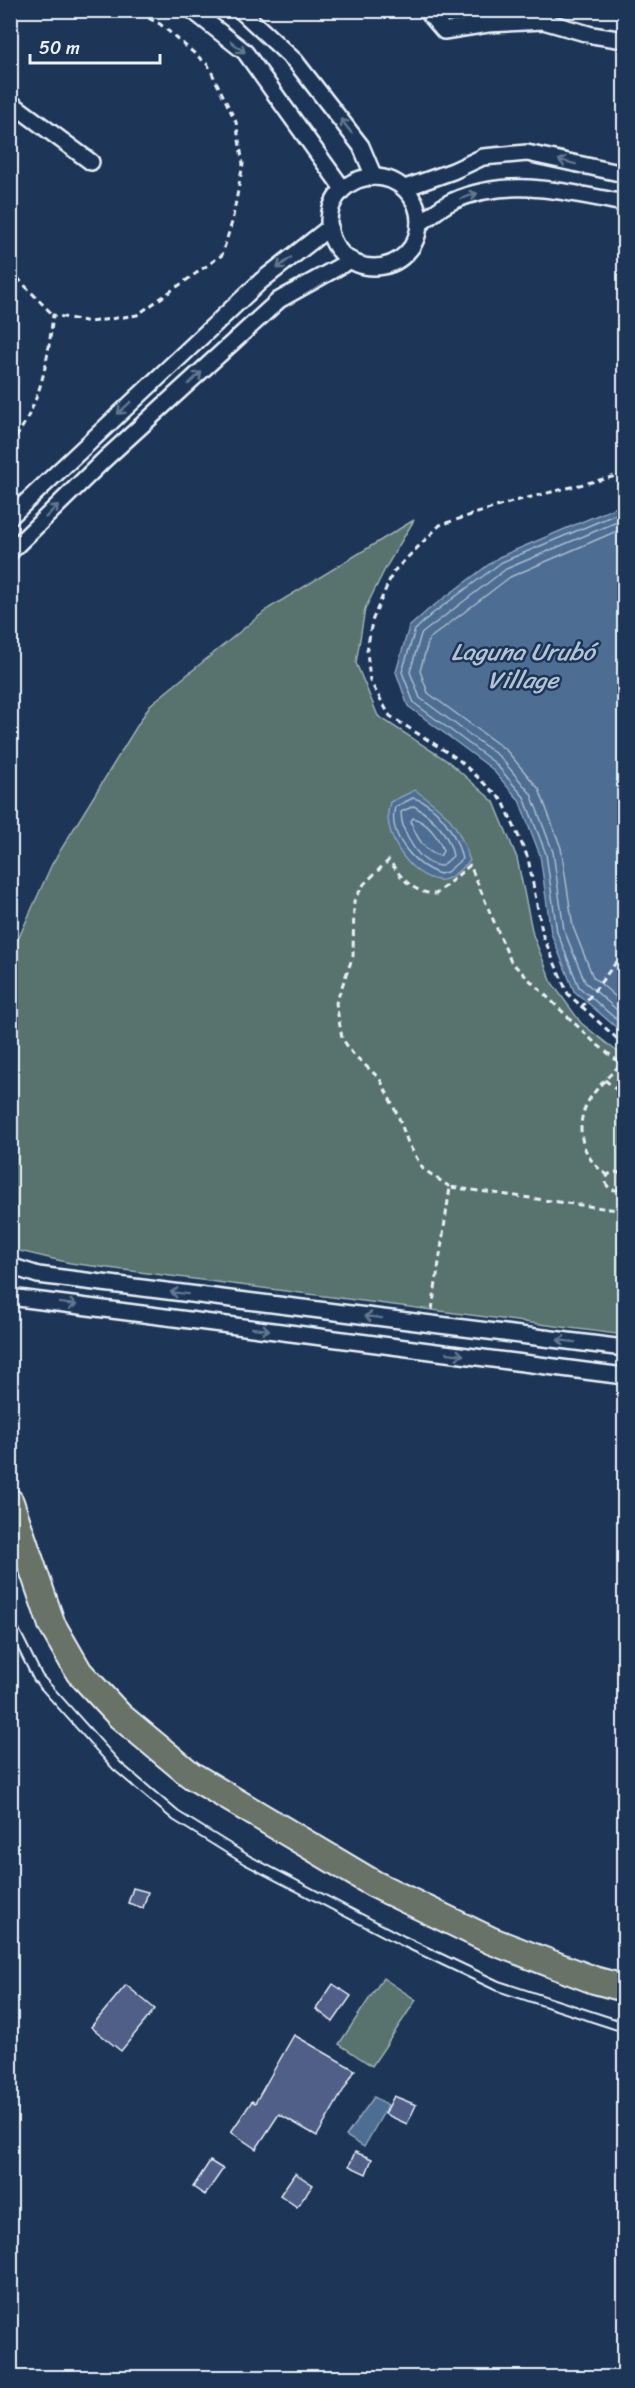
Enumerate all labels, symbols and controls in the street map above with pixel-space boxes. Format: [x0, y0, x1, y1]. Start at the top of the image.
scale bar [30, 27, 160, 65]
text: 50 m [39, 32, 80, 64]
one-way arrow [230, 40, 245, 54]
one-way arrow [339, 118, 352, 134]
one-way arrow [558, 156, 577, 168]
one-way arrow [459, 189, 478, 200]
one-way arrow [276, 257, 292, 270]
one-way arrow [187, 371, 202, 385]
one-way arrow [117, 401, 132, 416]
one-way arrow [45, 504, 60, 518]
water label: Laguna Urubó Village [451, 631, 599, 701]
one-way arrow [170, 1287, 190, 1298]
one-way arrow [57, 1299, 77, 1310]
one-way arrow [364, 1311, 383, 1322]
one-way arrow [251, 1324, 271, 1335]
one-way arrow [557, 1335, 577, 1346]
one-way arrow [444, 1349, 464, 1360]

